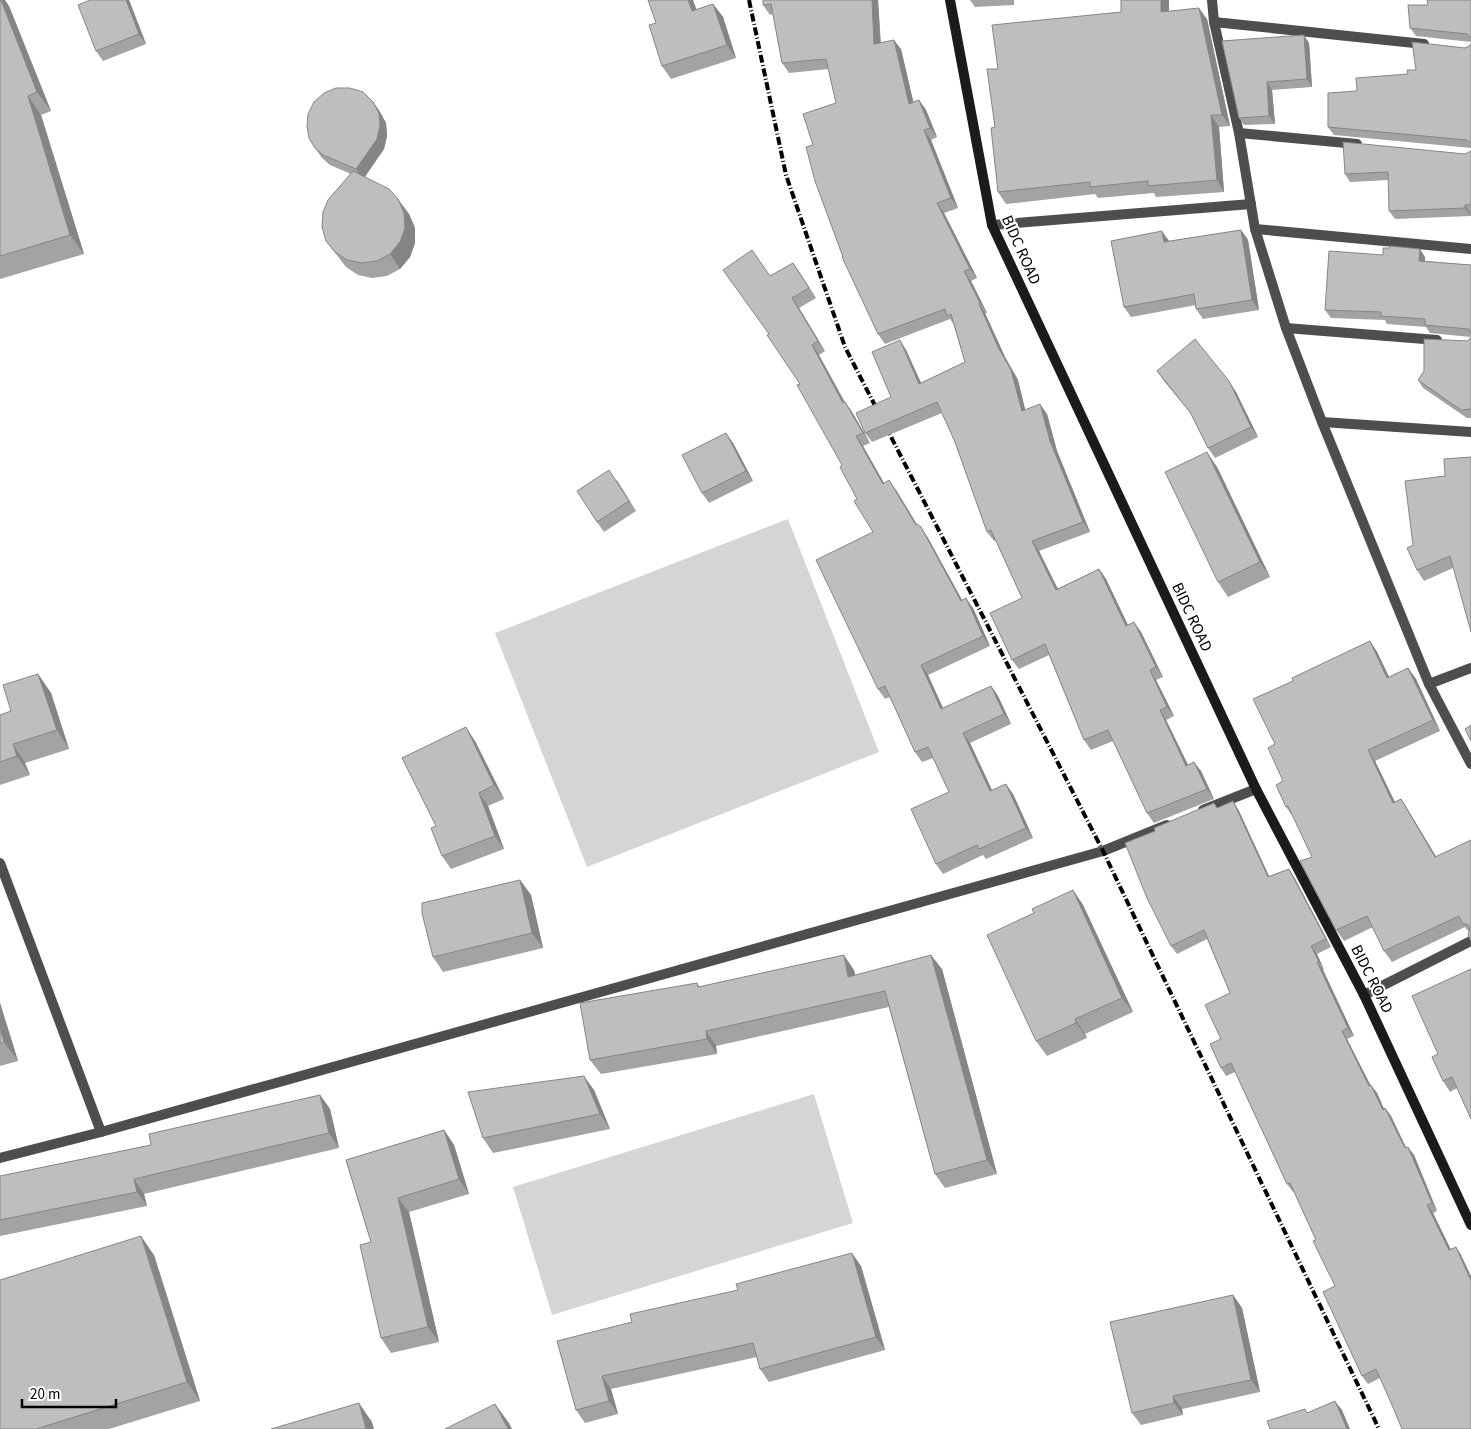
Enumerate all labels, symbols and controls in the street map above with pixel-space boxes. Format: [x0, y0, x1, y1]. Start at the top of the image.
street label: BIDC ROAD [996, 212, 1046, 288]
street label: BIDC ROAD [1166, 579, 1218, 655]
street label: BIDC ROAD [1345, 941, 1399, 1017]
scale bar [22, 1376, 116, 1408]
text: 20 m [30, 1384, 60, 1405]

